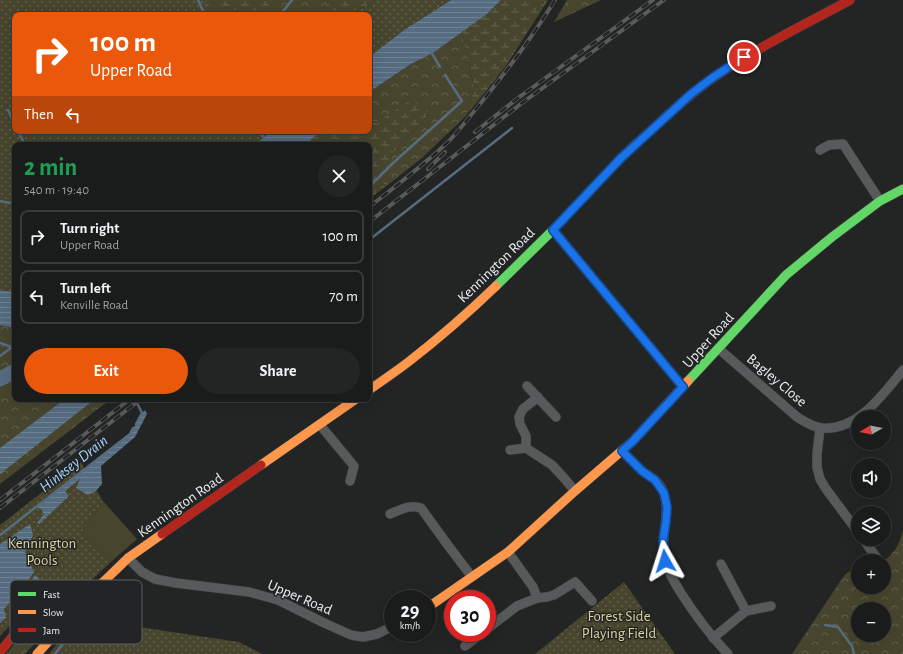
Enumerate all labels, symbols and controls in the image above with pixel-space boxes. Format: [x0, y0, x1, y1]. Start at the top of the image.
icon: right [24, 28, 76, 80]
text: 100 m [90, 29, 156, 57]
pin [727, 40, 761, 74]
icon: arrive [733, 46, 755, 68]
text: Upper Road [90, 62, 172, 80]
icon: left [62, 104, 84, 126]
text: Then [24, 107, 54, 122]
button: close [318, 155, 360, 197]
text: 2 min [24, 156, 77, 180]
text: 540 m · 19:40 [24, 184, 89, 197]
text: Turn right [60, 221, 119, 236]
street label: Kennington Road [455, 225, 538, 306]
icon: right [26, 226, 48, 248]
text: 100 m [323, 229, 358, 244]
text: Upper Road [60, 239, 119, 252]
text: Turn left [60, 281, 111, 296]
icon: left [26, 286, 48, 308]
text: 70 m [329, 289, 358, 304]
text: Kenville Road [60, 299, 128, 312]
street label: Upper Road [680, 310, 737, 371]
button: Exit [24, 348, 188, 394]
button: Share [196, 348, 360, 394]
street label: Bagley Close [744, 351, 810, 410]
north arrow [851, 410, 891, 450]
map controls [851, 410, 891, 642]
water label: Hinksey Drain [36, 432, 111, 495]
button: sound [851, 458, 891, 498]
street label: Kennington Road [135, 470, 226, 540]
button: layers [851, 506, 891, 546]
park label: Kennington Pools [8, 536, 76, 568]
position arrow [644, 540, 686, 582]
button: + [851, 554, 891, 594]
street label: Upper Road [265, 577, 334, 618]
legend [10, 580, 142, 644]
text: Fast [43, 589, 61, 600]
speed limit sign: 30 [444, 590, 496, 642]
text: 29 [400, 601, 420, 621]
button: − [851, 602, 891, 642]
text: Slow [43, 607, 64, 618]
park label: Forest Side Playing Field [582, 609, 656, 641]
text: km/h [400, 621, 420, 631]
text: Jam [43, 625, 60, 636]

